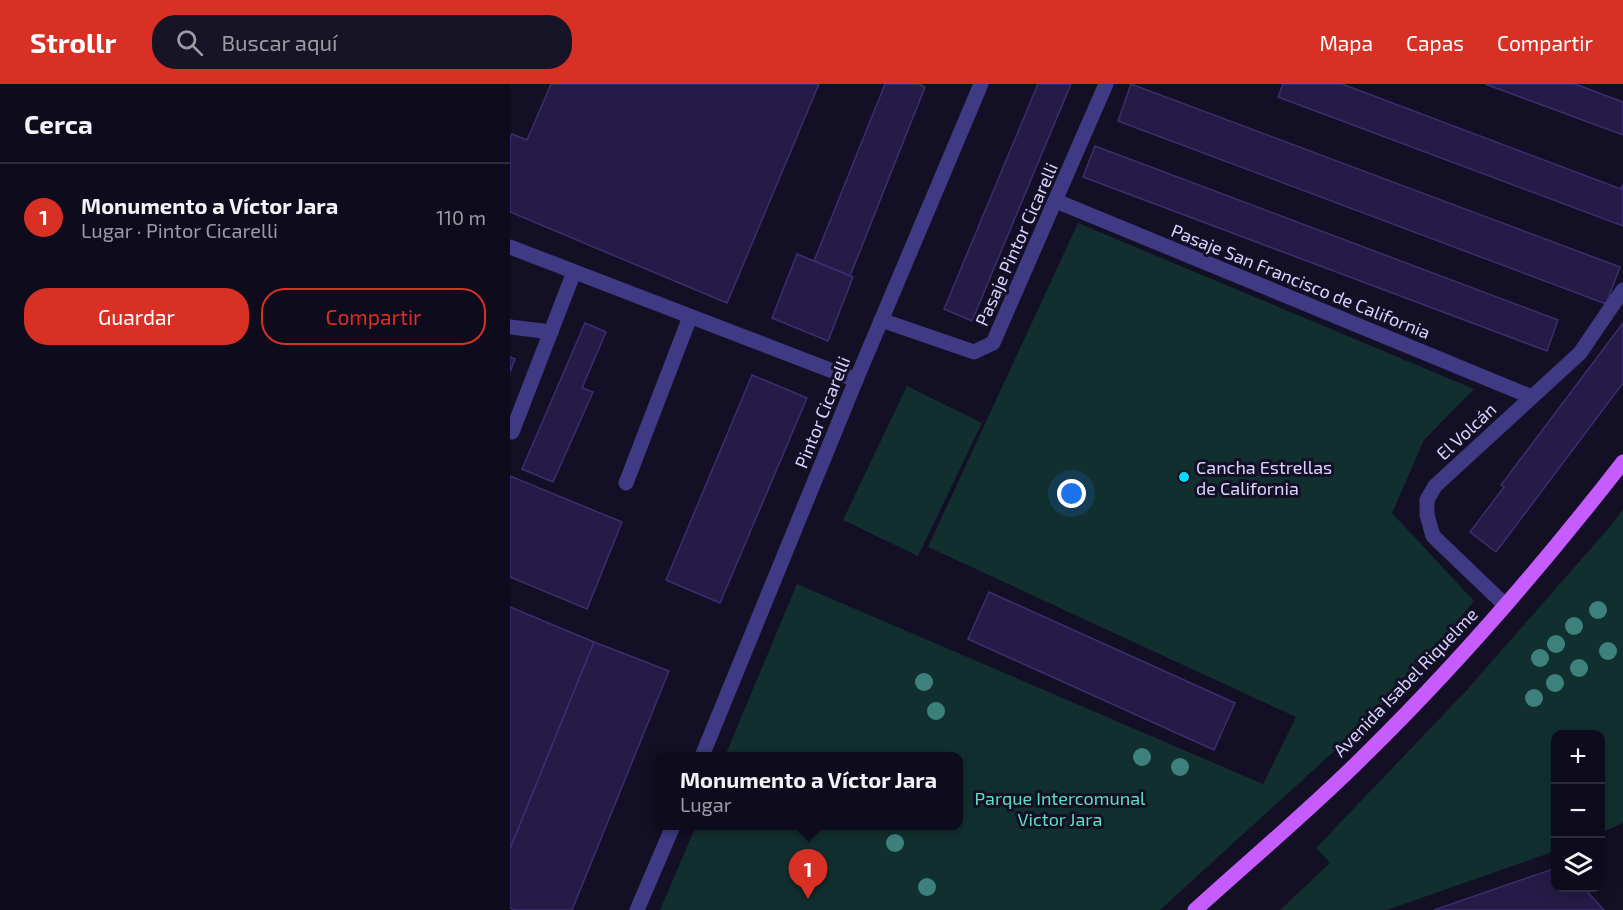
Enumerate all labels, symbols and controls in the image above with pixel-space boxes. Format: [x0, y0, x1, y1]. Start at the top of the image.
search box [152, 15, 572, 69]
text: Strollr [30, 25, 116, 59]
icon: search [173, 26, 206, 59]
text: Buscar aquí [221, 29, 337, 55]
text: Mapa [1319, 30, 1373, 55]
text: Capas [1406, 30, 1464, 55]
text: Compartir [1497, 30, 1593, 55]
text: Cerca [24, 108, 93, 139]
street label: Pasaje Pintor Cicarelli [970, 159, 1062, 329]
text: Monumento a Víctor Jara [81, 192, 338, 218]
text: 1 [39, 205, 48, 229]
text: 110 m [436, 205, 486, 229]
text: Lugar · Pintor Cicarelli [81, 218, 278, 242]
street label: Pasaje San Francisco de California [1168, 219, 1434, 343]
button: Guardar [24, 288, 249, 345]
button: Compartir [261, 288, 486, 345]
street label: Pintor Cicarelli [790, 353, 854, 471]
street label: El Volcán [1432, 398, 1500, 464]
place label: Cancha Estrellas de California [1196, 456, 1332, 499]
marker: Cancha Estrellas de California [1177, 470, 1191, 484]
your location [1057, 479, 1086, 508]
street label: Avenida Isabel Riquelme [1328, 603, 1482, 761]
map controls [1551, 730, 1605, 892]
button: + [1551, 730, 1605, 784]
popup [654, 752, 963, 830]
text: Monumento a Víctor Jara [680, 766, 937, 792]
button: − [1551, 784, 1605, 838]
park label: Parque Intercomunal Victor Jara [975, 787, 1146, 830]
text: Lugar [680, 792, 732, 816]
button: layers [1551, 838, 1605, 892]
pin: 1 [788, 850, 828, 899]

